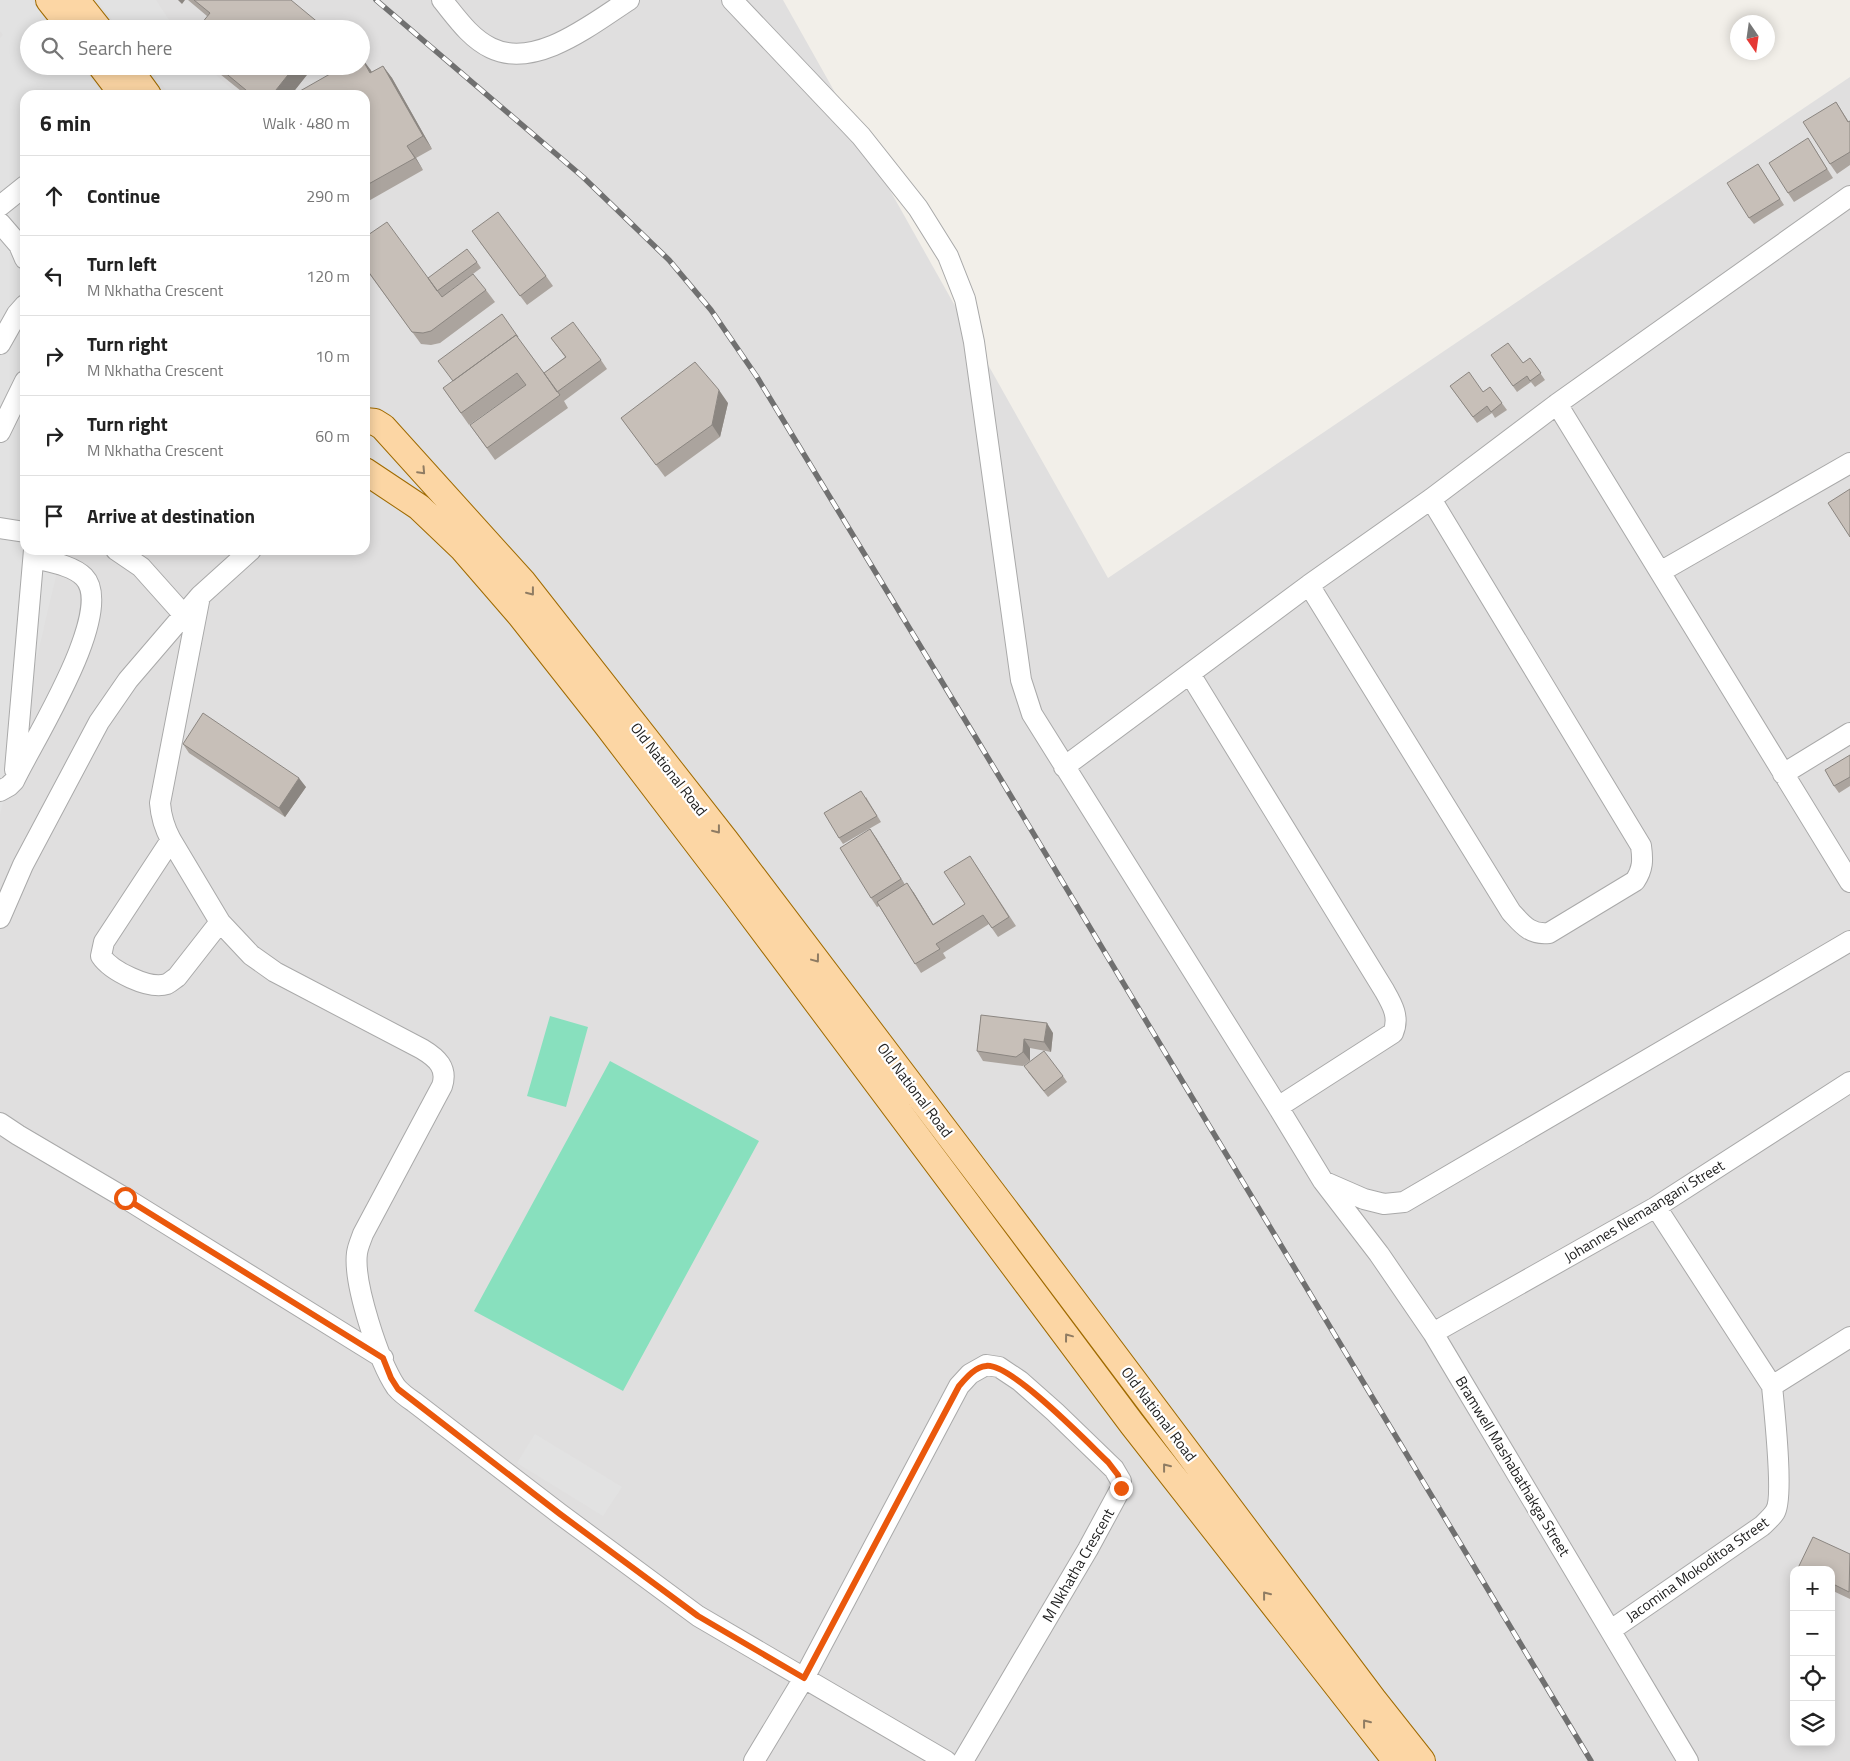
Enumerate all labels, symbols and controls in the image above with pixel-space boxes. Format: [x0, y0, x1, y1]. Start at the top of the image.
north arrow [1730, 15, 1775, 60]
search box [20, 20, 370, 75]
text: Search here [78, 33, 172, 62]
icon: search [38, 34, 66, 62]
text: 6 min [40, 107, 91, 139]
text: Walk · 480 m [262, 111, 350, 135]
text: Continue [87, 181, 160, 210]
icon: ahead [40, 182, 68, 210]
text: 290 m [306, 184, 350, 208]
text: Turn left [87, 249, 157, 278]
icon: left [40, 262, 68, 290]
text: 120 m [306, 264, 350, 288]
text: M Nkhatha Crescent [87, 278, 223, 302]
text: Turn right [87, 329, 168, 358]
icon: right [40, 342, 68, 370]
text: 10 m [315, 344, 350, 368]
text: M Nkhatha Crescent [87, 358, 223, 382]
text: Turn right [87, 409, 168, 438]
icon: right [40, 422, 68, 450]
text: 60 m [315, 424, 350, 448]
text: M Nkhatha Crescent [87, 438, 223, 462]
one-way arrow [416, 465, 425, 474]
text: Arrive at destination [87, 501, 255, 530]
icon: arrive [40, 502, 68, 530]
one-way arrow [525, 586, 533, 595]
street label: Old National Road [625, 717, 713, 821]
one-way arrow [712, 824, 720, 833]
one-way arrow [810, 953, 819, 963]
street label: Old National Road [872, 1038, 958, 1142]
street label: Johannes Nemaangani Street [1559, 1154, 1729, 1268]
route start [114, 1187, 137, 1210]
one-way arrow [1065, 1334, 1073, 1343]
street label: Old National Road [1116, 1362, 1202, 1466]
street label: Bramwell Mashabathakga Street [1450, 1371, 1576, 1561]
one-way arrow [1163, 1464, 1171, 1473]
route end [1110, 1477, 1133, 1500]
street label: M Nkhatha Crescent [1036, 1503, 1120, 1626]
street label: Jacomina Mokoditoa Street [1621, 1510, 1774, 1627]
map controls [1790, 1566, 1835, 1746]
button: + [1790, 1566, 1835, 1611]
one-way arrow [1263, 1591, 1272, 1601]
button: − [1790, 1611, 1835, 1656]
button: locate [1790, 1656, 1835, 1701]
button: layers [1790, 1701, 1835, 1746]
one-way arrow [1364, 1720, 1372, 1729]

